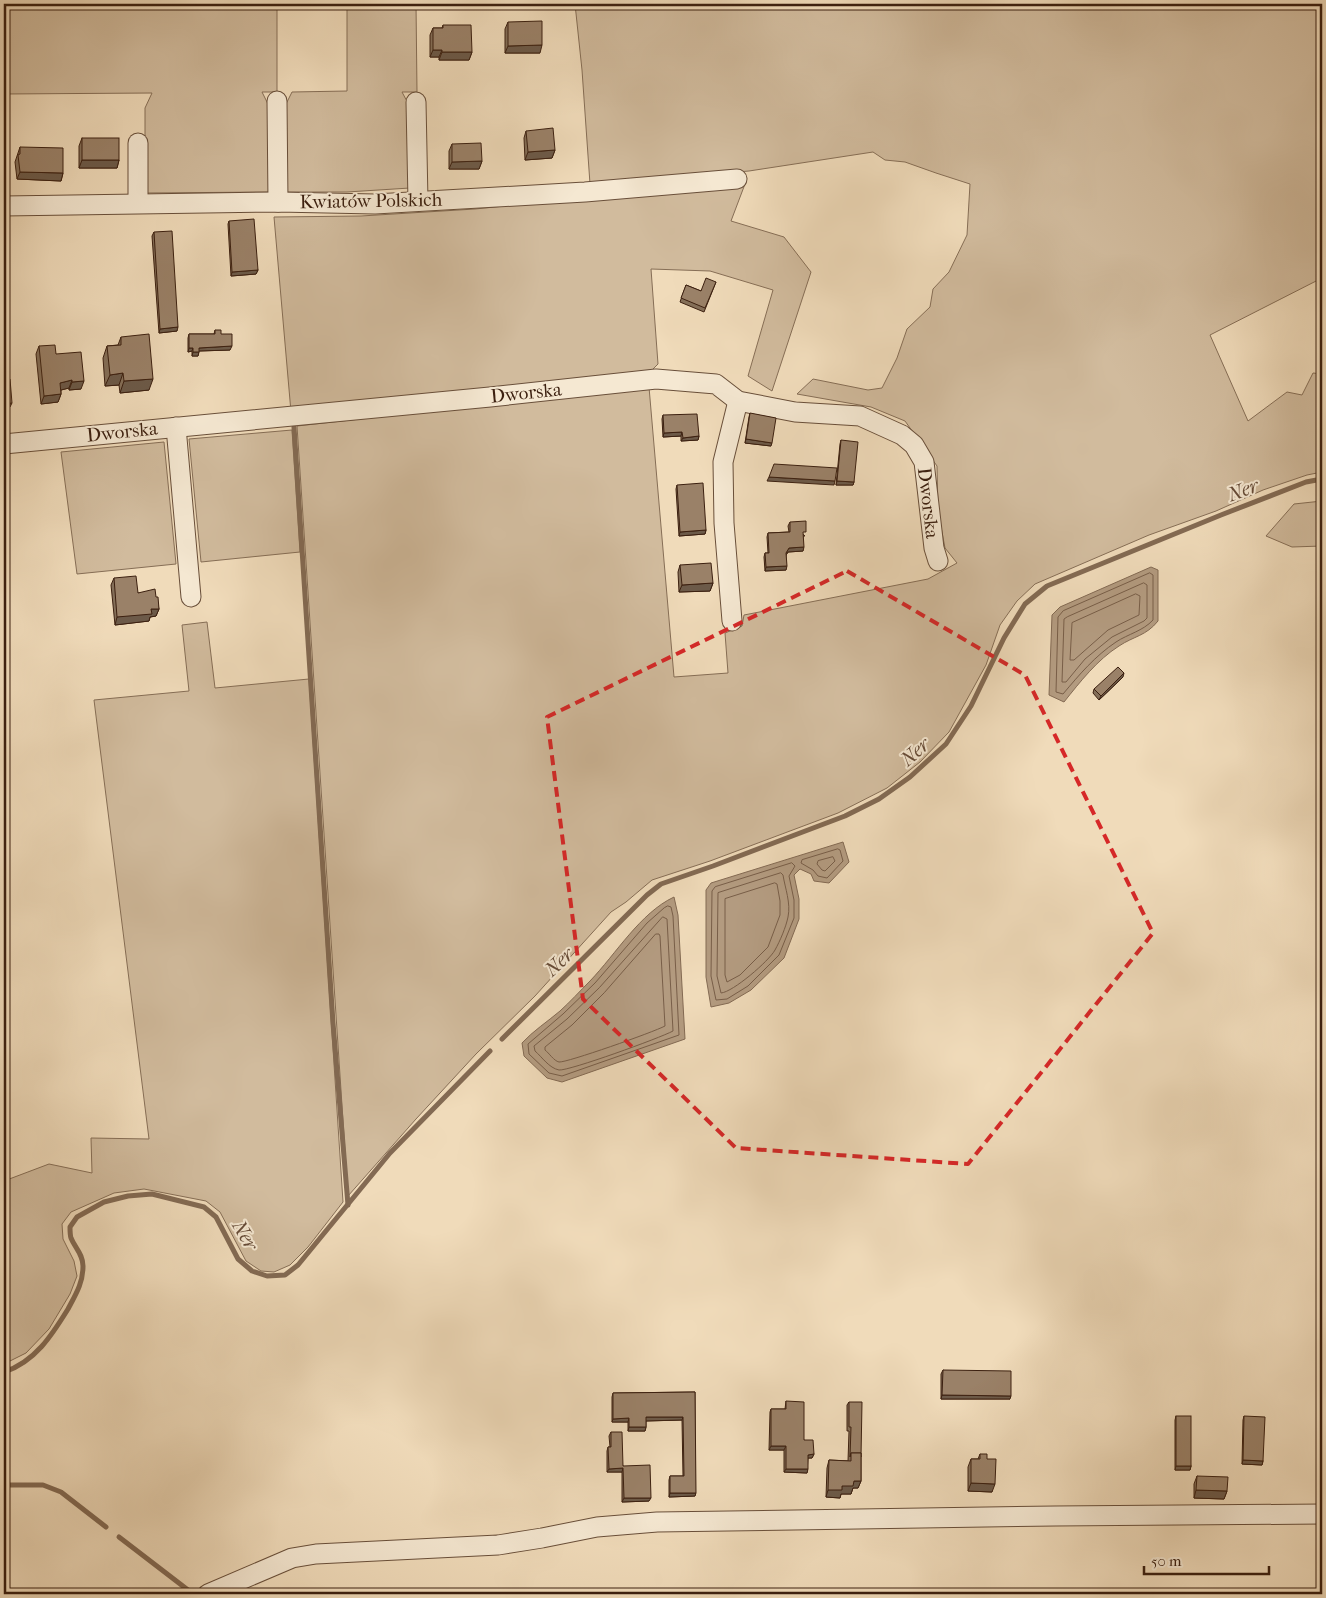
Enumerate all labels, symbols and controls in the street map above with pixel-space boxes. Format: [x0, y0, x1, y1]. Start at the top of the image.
street label: Kwiatów Polskich [300, 189, 443, 213]
street label: Dworska [489, 378, 563, 408]
street label: Dworska [85, 417, 159, 447]
street label: Dworska [913, 466, 943, 540]
water label: Ner [1223, 473, 1264, 507]
water label: Ner [895, 732, 936, 772]
water label: Ner [539, 941, 580, 982]
water label: Ner [227, 1215, 264, 1256]
scale bar [1144, 1543, 1268, 1575]
text: 50 m [1151, 1552, 1182, 1570]

